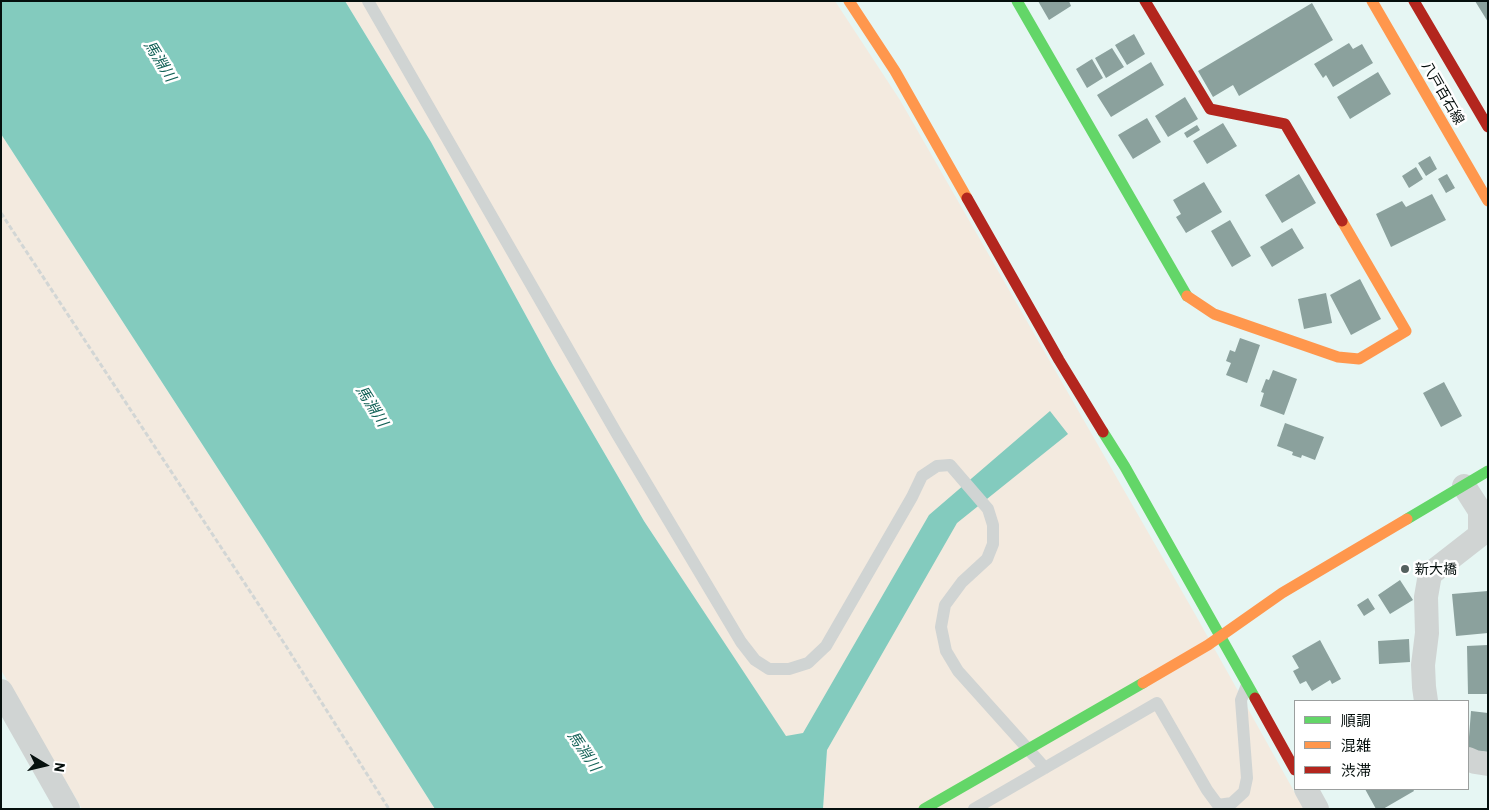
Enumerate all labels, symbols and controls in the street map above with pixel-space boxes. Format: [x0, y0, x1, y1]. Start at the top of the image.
water label: 馬淵川 [140, 37, 180, 85]
street label: 八戸百石線 [1418, 58, 1468, 128]
water label: 馬淵川 [352, 382, 392, 430]
place label: 新大橋 [1415, 561, 1457, 577]
marker: 新大橋 [1399, 563, 1411, 575]
legend [1294, 700, 1469, 790]
text: 順調 [1341, 711, 1371, 729]
water label: 馬淵川 [564, 727, 604, 775]
text: 混雑 [1341, 736, 1371, 754]
north arrow [20, 740, 70, 790]
text: N [51, 761, 69, 773]
text: 渋滞 [1341, 761, 1371, 779]

